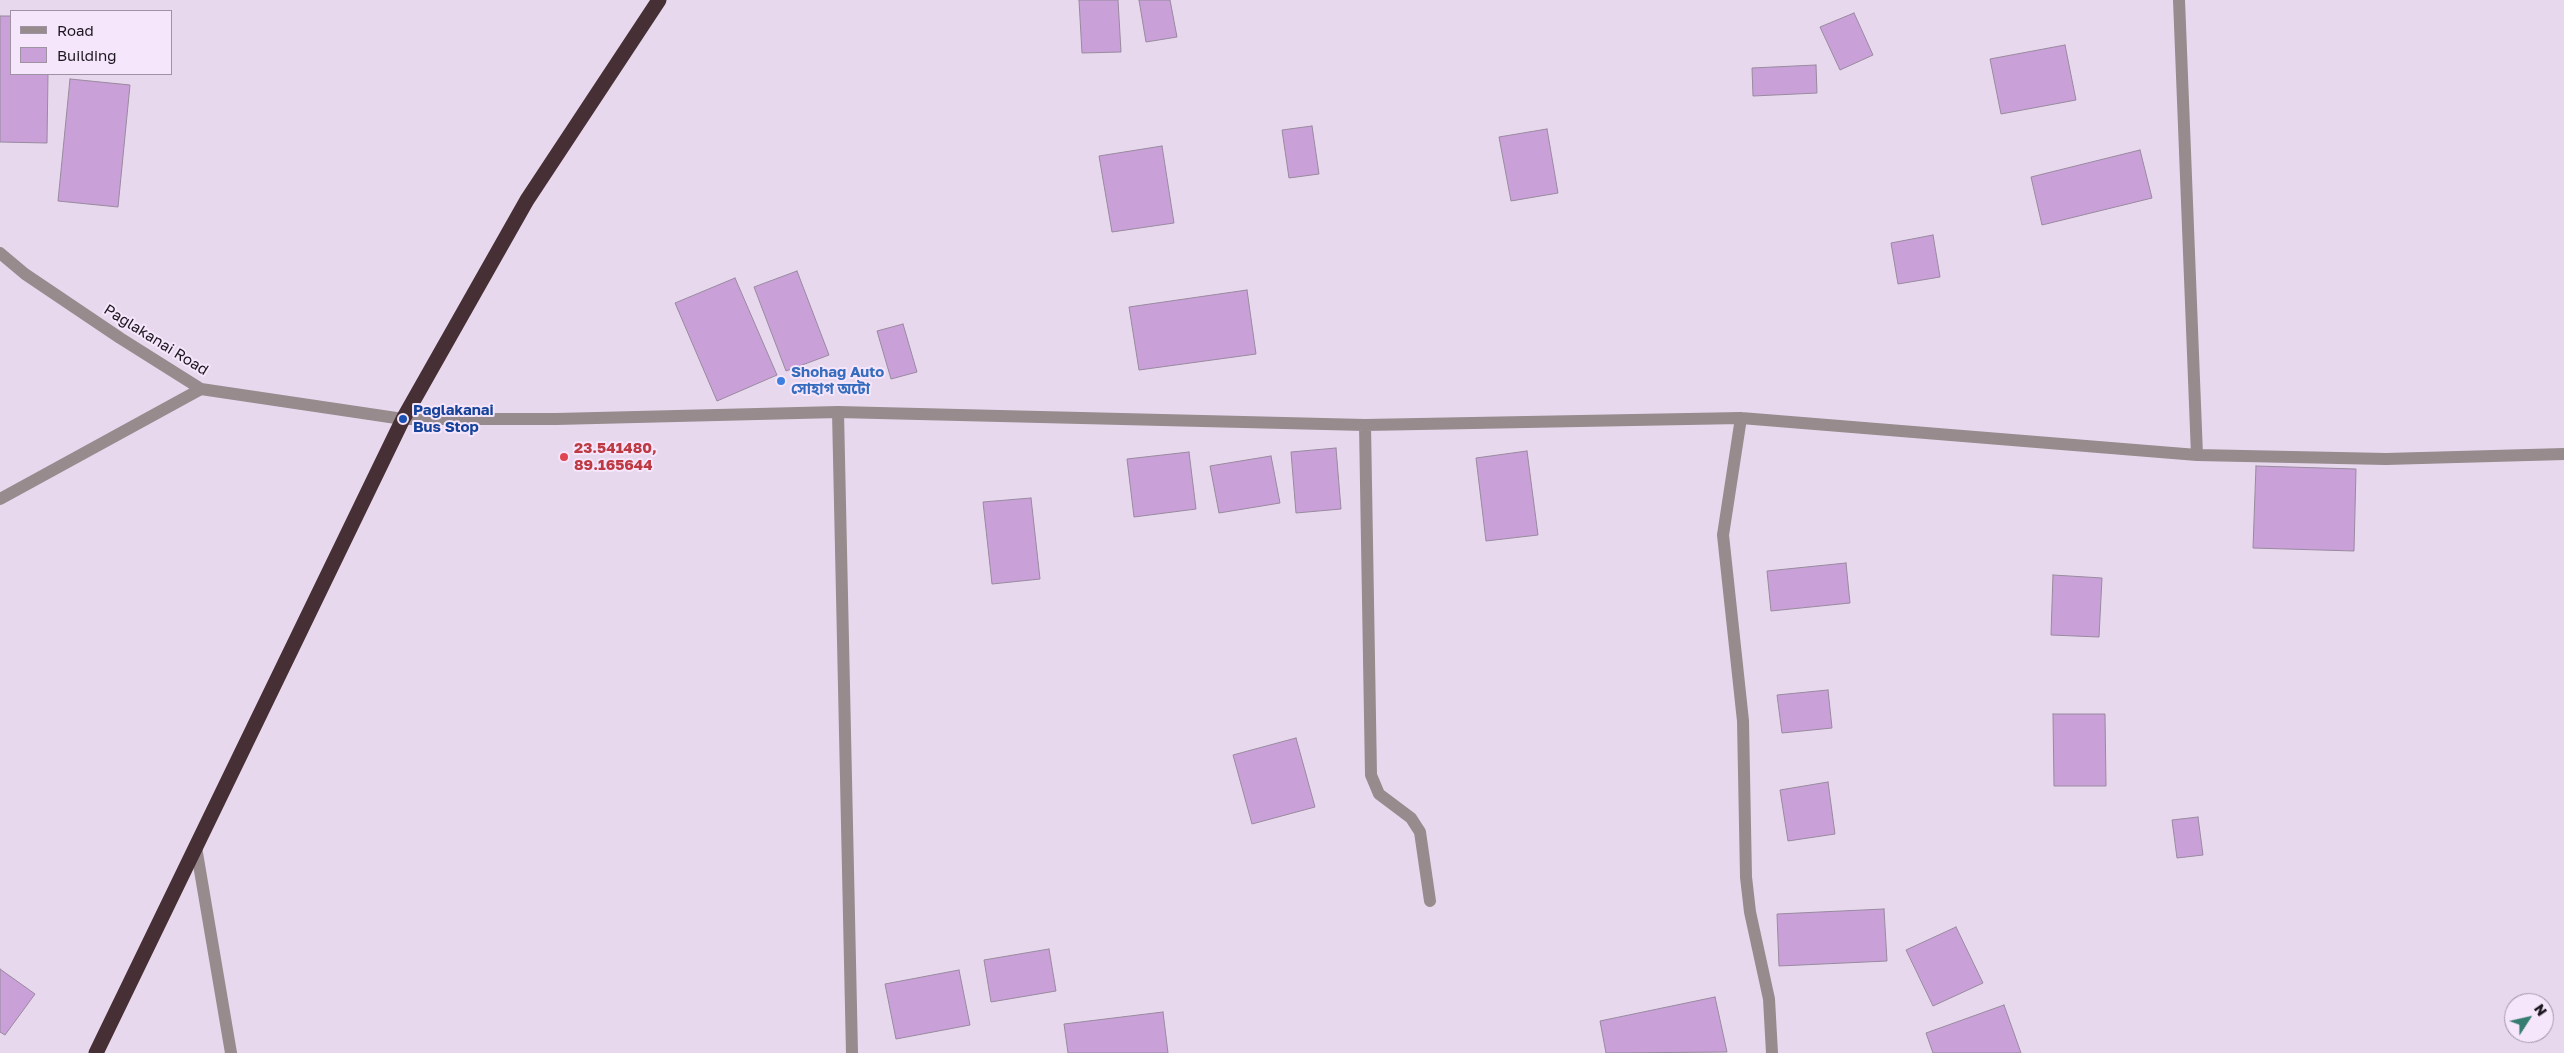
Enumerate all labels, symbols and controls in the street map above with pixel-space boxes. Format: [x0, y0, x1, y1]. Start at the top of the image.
legend [10, 10, 172, 75]
text: Road [57, 21, 94, 39]
text: Building [57, 46, 117, 64]
street label: Paglakanai Road [100, 301, 212, 379]
place label: Shohag Auto সোহাগ অটো [791, 363, 884, 398]
marker: Shohag Auto সোহাগ অটো [775, 375, 787, 387]
place label: Paglakanai Bus Stop [413, 401, 494, 436]
marker: Paglakanai Bus Stop [397, 413, 409, 425]
place label: 23.541480, 89.165644 [574, 439, 657, 474]
marker: 23.541480, 89.165644 [558, 451, 570, 463]
north arrow [2504, 993, 2554, 1043]
text: N [2531, 1000, 2551, 1019]

